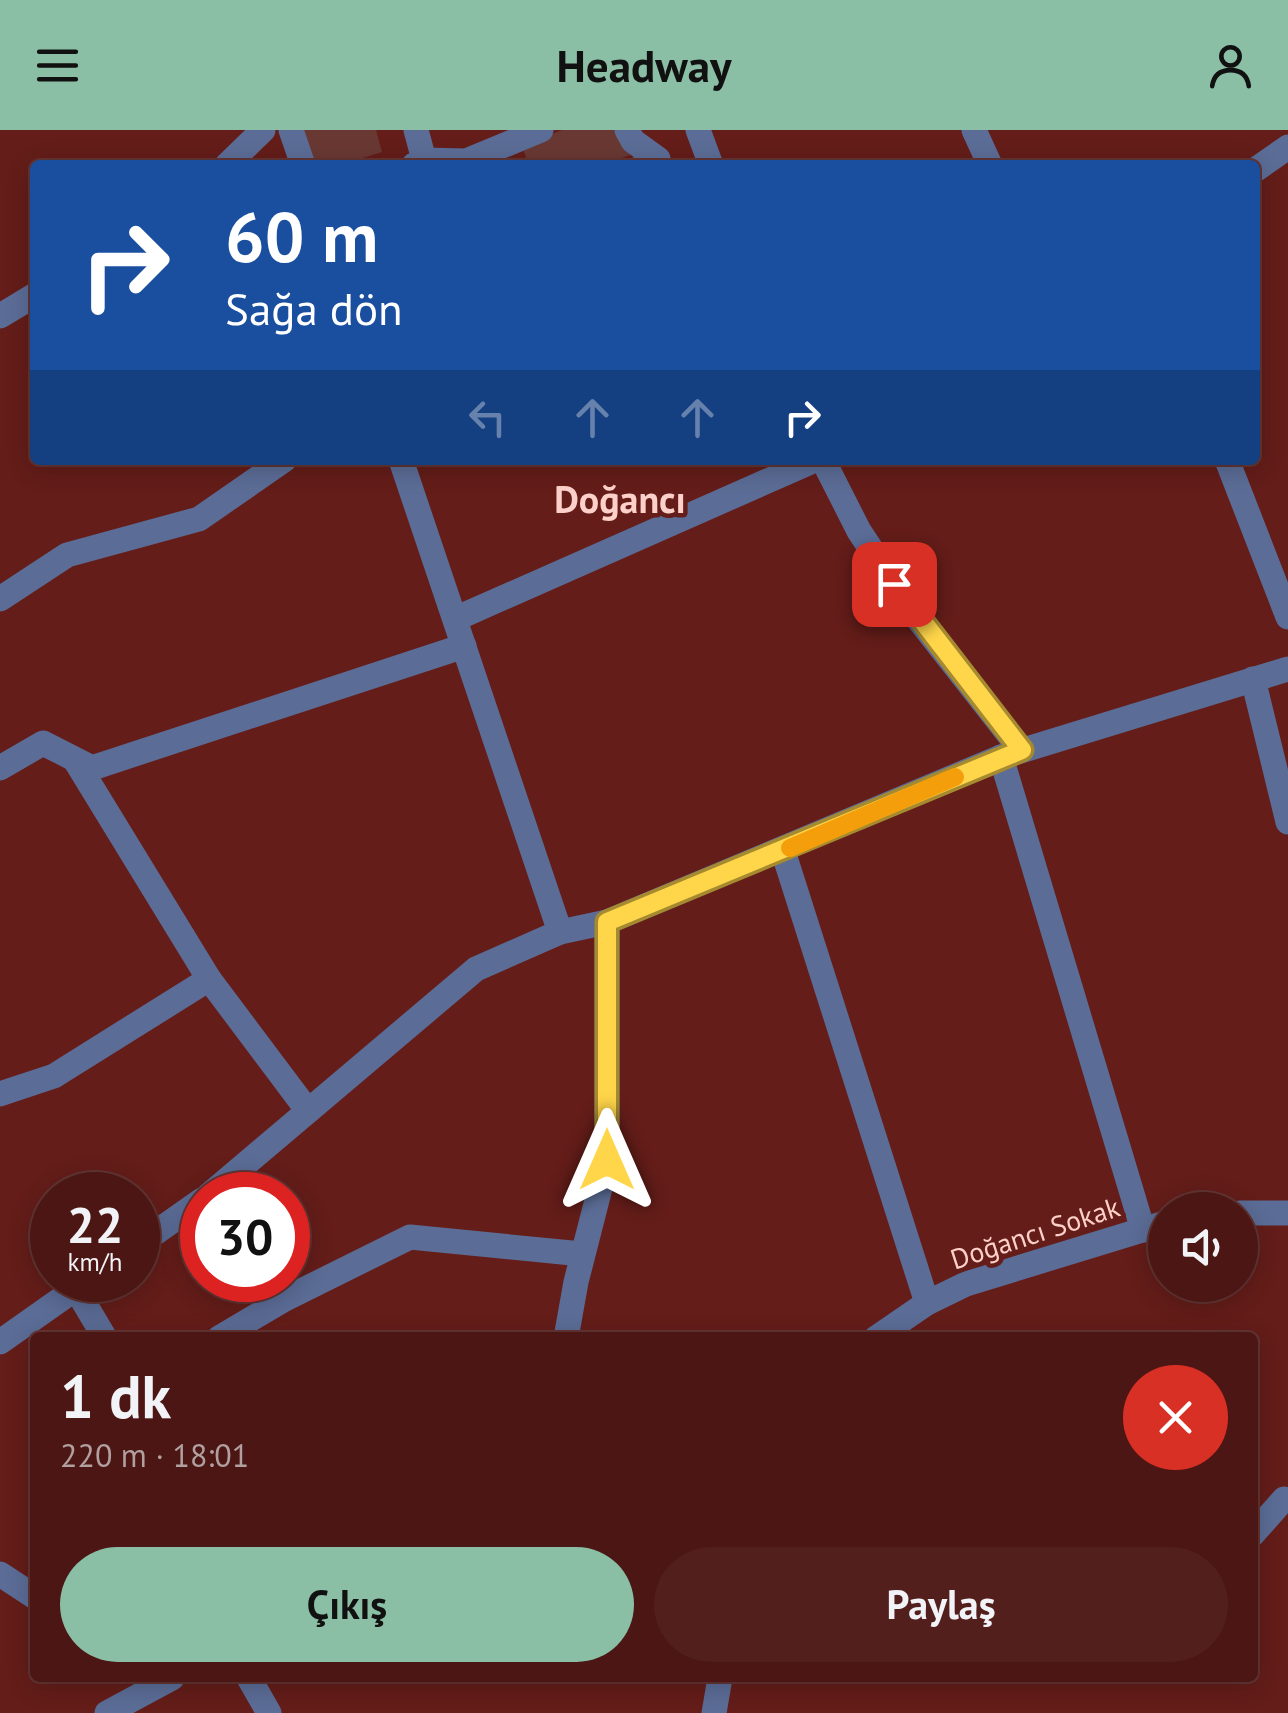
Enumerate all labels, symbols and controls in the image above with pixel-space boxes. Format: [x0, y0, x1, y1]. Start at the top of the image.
text: Headway [556, 36, 732, 94]
icon: menu [30, 38, 85, 93]
icon: person [1203, 38, 1258, 93]
text: 60 m [225, 191, 378, 281]
icon: right [60, 200, 190, 330]
text: Sağa dön [225, 279, 403, 337]
icon: left [460, 390, 515, 445]
icon: ahead [565, 390, 620, 445]
icon: ahead [670, 390, 725, 445]
icon: right [775, 390, 830, 445]
district label: Doğancı [554, 474, 686, 523]
pin [852, 542, 937, 627]
icon: arrive [867, 557, 922, 612]
position arrow [555, 1108, 659, 1212]
speed limit sign: 30 [180, 1172, 310, 1302]
street label: Doğancı Sokak [946, 1188, 1125, 1277]
text: 22 [67, 1192, 123, 1257]
map controls [1148, 1192, 1258, 1302]
button: sound [1148, 1192, 1258, 1302]
text: km/h [68, 1246, 122, 1278]
text: 1 dk [60, 1357, 171, 1435]
button: close [1123, 1365, 1228, 1470]
text: 220 m · 18:01 [60, 1434, 249, 1476]
button: Çıkış [60, 1547, 634, 1662]
button: Paylaş [654, 1547, 1228, 1662]

